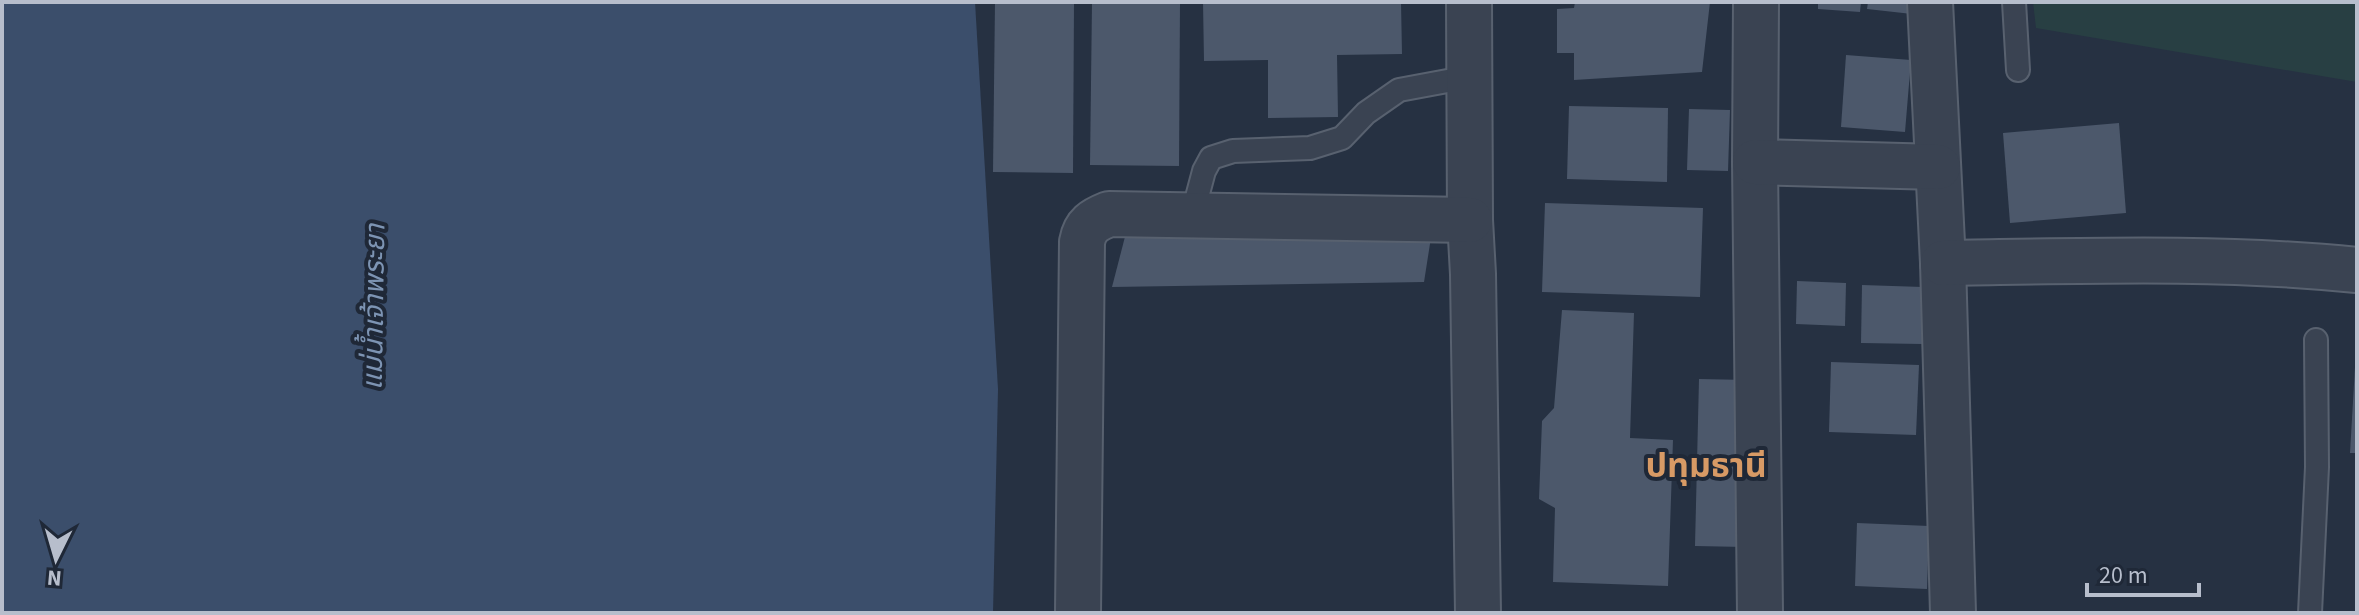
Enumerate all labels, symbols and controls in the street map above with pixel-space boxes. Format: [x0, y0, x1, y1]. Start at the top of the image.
water label: แม่น้ำเจ้าพระยา [353, 222, 395, 390]
district label: ปทุมธานี [1645, 442, 1767, 491]
north arrow [16, 519, 96, 599]
scale bar [2087, 547, 2199, 597]
text: 20 m [2099, 558, 2148, 593]
text: N [46, 561, 63, 595]

